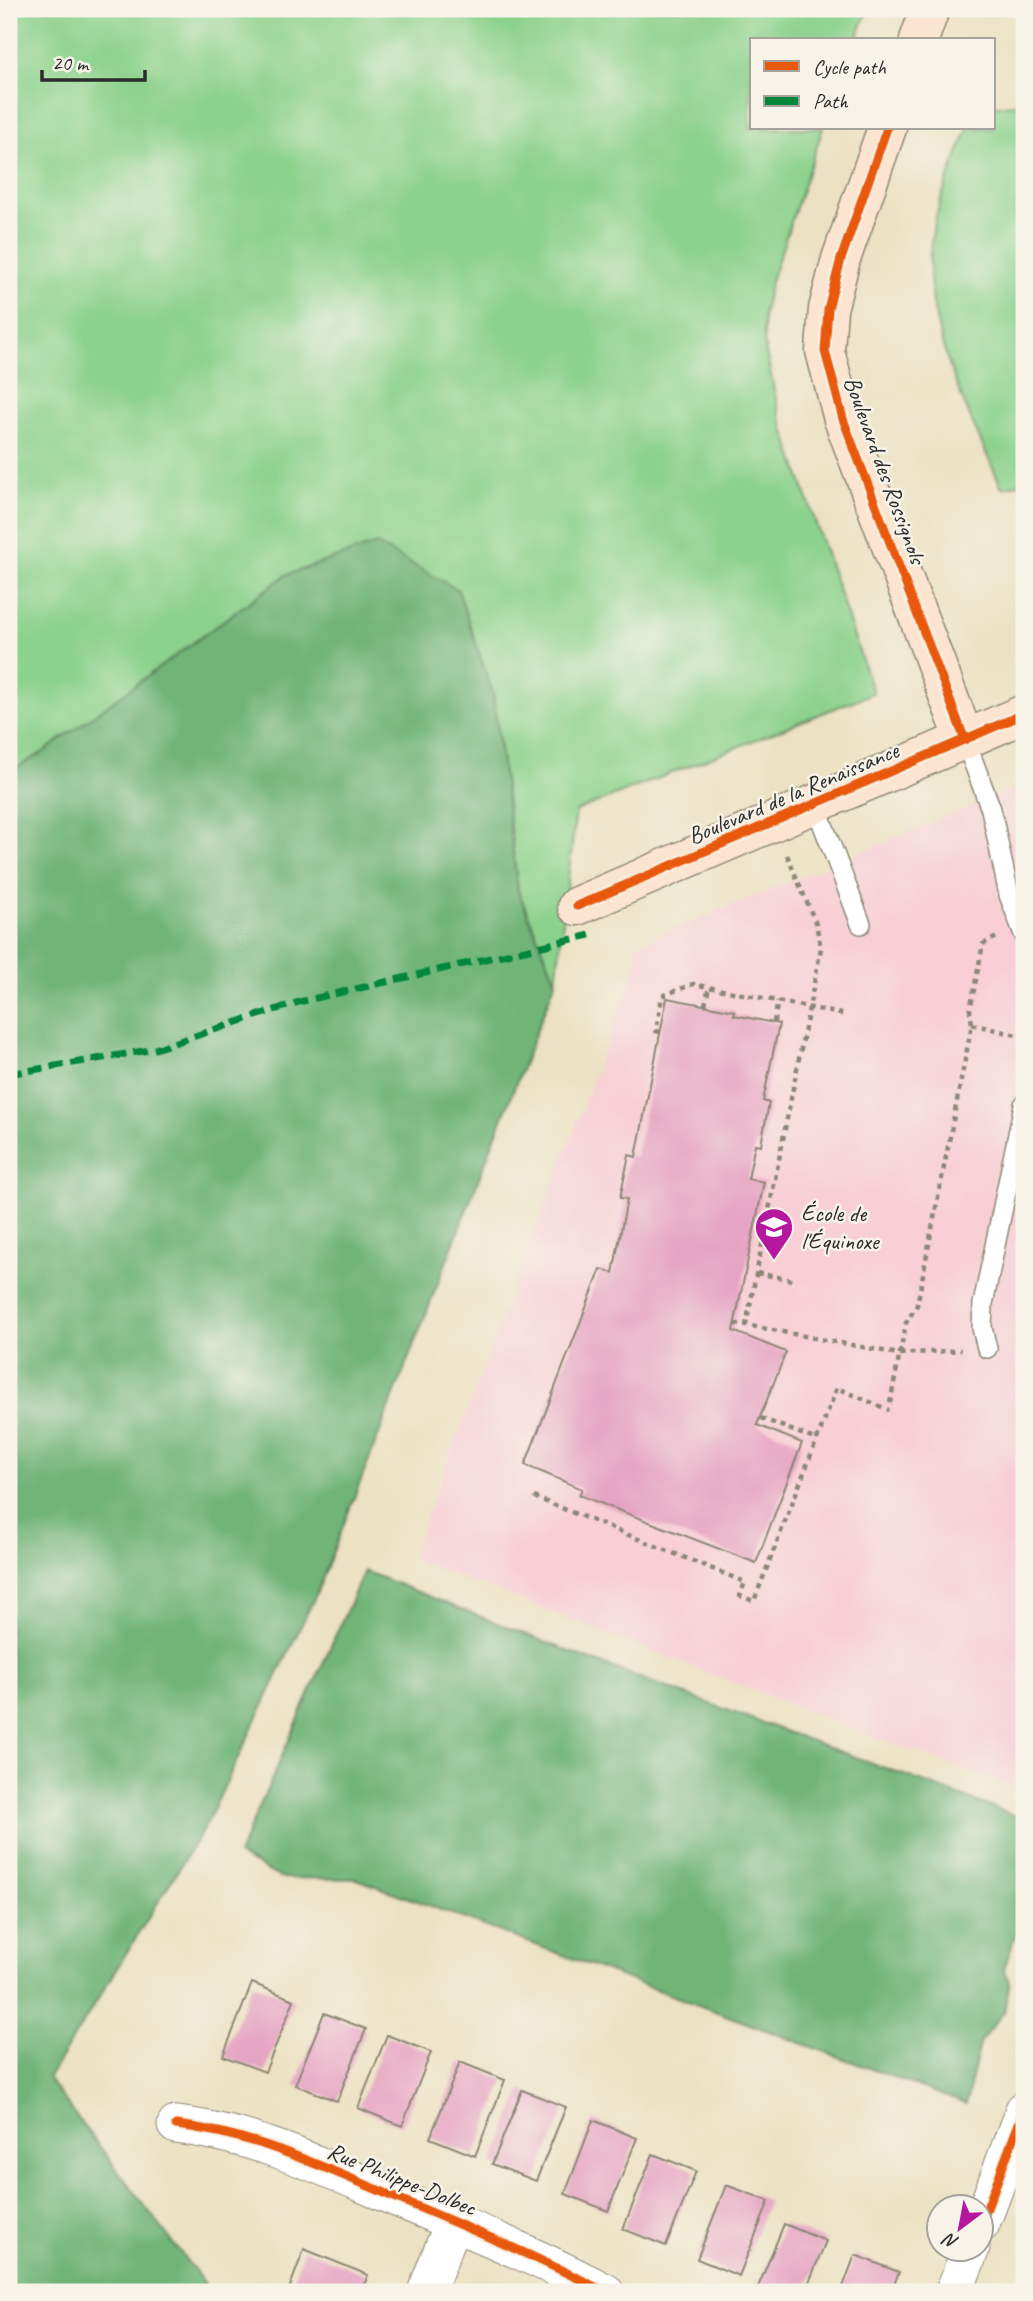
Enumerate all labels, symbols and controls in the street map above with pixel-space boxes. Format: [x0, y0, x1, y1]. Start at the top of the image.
scale bar [42, 38, 145, 82]
legend [750, 38, 995, 130]
text: 20 m [52, 50, 90, 76]
text: Cycle path [813, 54, 886, 80]
text: Path [813, 88, 849, 114]
street label: Boulevard des Rossignols [837, 372, 933, 570]
street label: Boulevard de la Renaissance [683, 734, 905, 851]
place label: École de l'Équinoxe [801, 1198, 881, 1256]
school or university icon: École de l'Équinoxe [753, 1206, 795, 1261]
street label: Rue Philippe-Dolbec [323, 2136, 482, 2223]
north arrow [925, 2192, 995, 2262]
text: N [937, 2227, 963, 2255]

